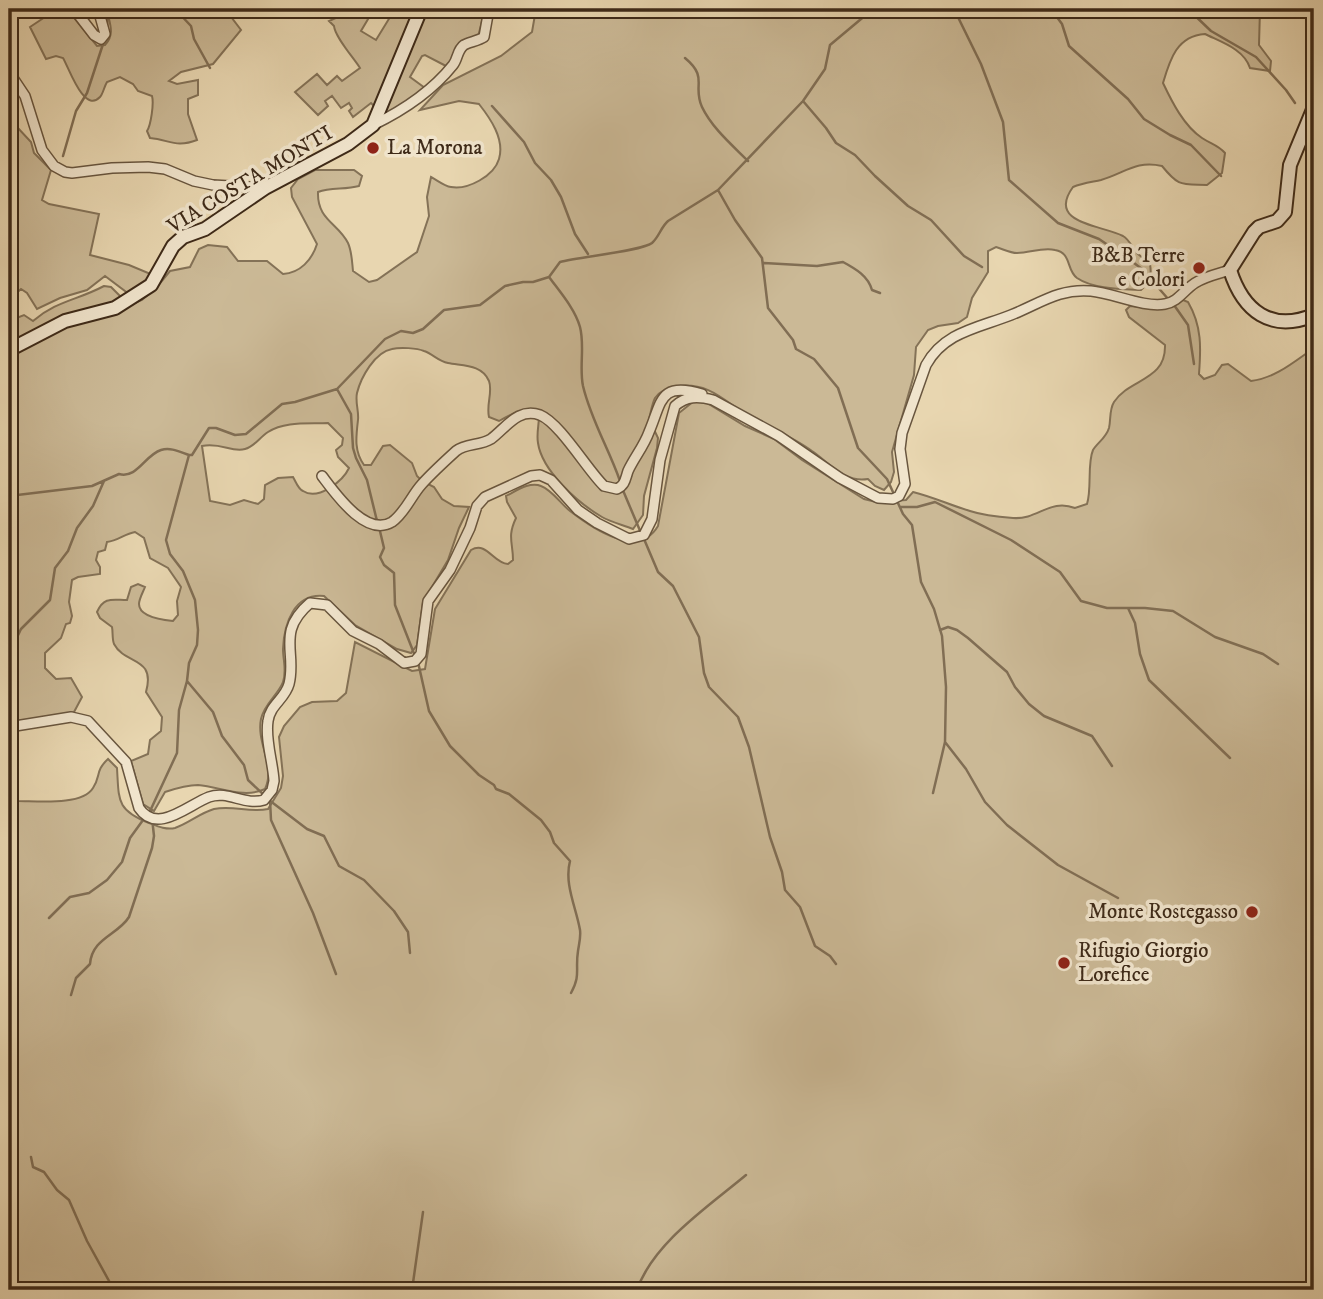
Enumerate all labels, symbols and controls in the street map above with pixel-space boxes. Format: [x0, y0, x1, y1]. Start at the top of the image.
street label: VIA COSTA MONTI [162, 120, 337, 240]
place label: La Morona [387, 135, 483, 161]
marker: La Morona [365, 140, 381, 156]
place label: B&B Terre e Colori [1091, 243, 1185, 293]
marker: B&B Terre e Colori [1191, 260, 1207, 276]
place label: Monte Rostegasso [1088, 899, 1238, 925]
marker: Monte Rostegasso [1244, 904, 1260, 920]
place label: Rifugio Giorgio Lorefice [1078, 938, 1208, 988]
marker: Rifugio Giorgio Lorefice [1056, 955, 1072, 971]

